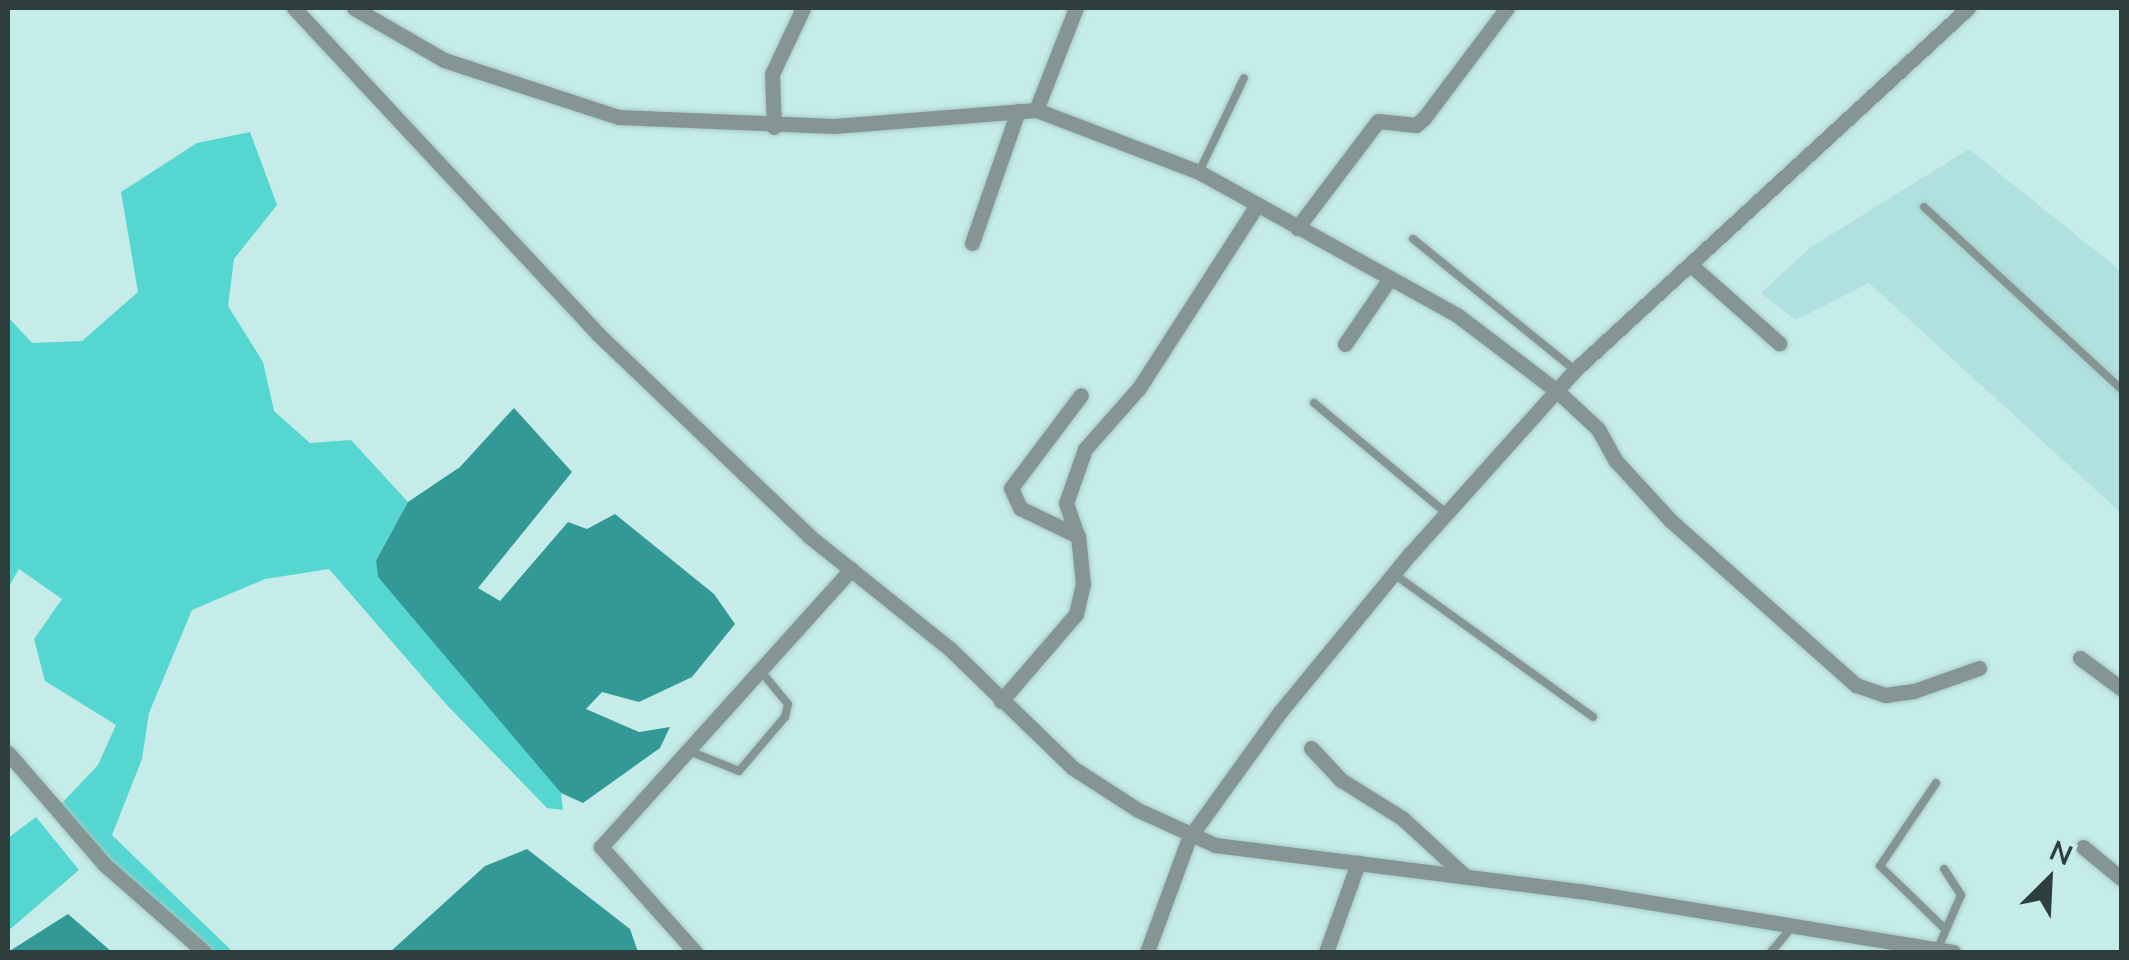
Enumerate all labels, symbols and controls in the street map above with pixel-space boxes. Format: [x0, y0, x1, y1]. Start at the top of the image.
north arrow [1999, 830, 2099, 930]
text: N [2045, 832, 2078, 872]

